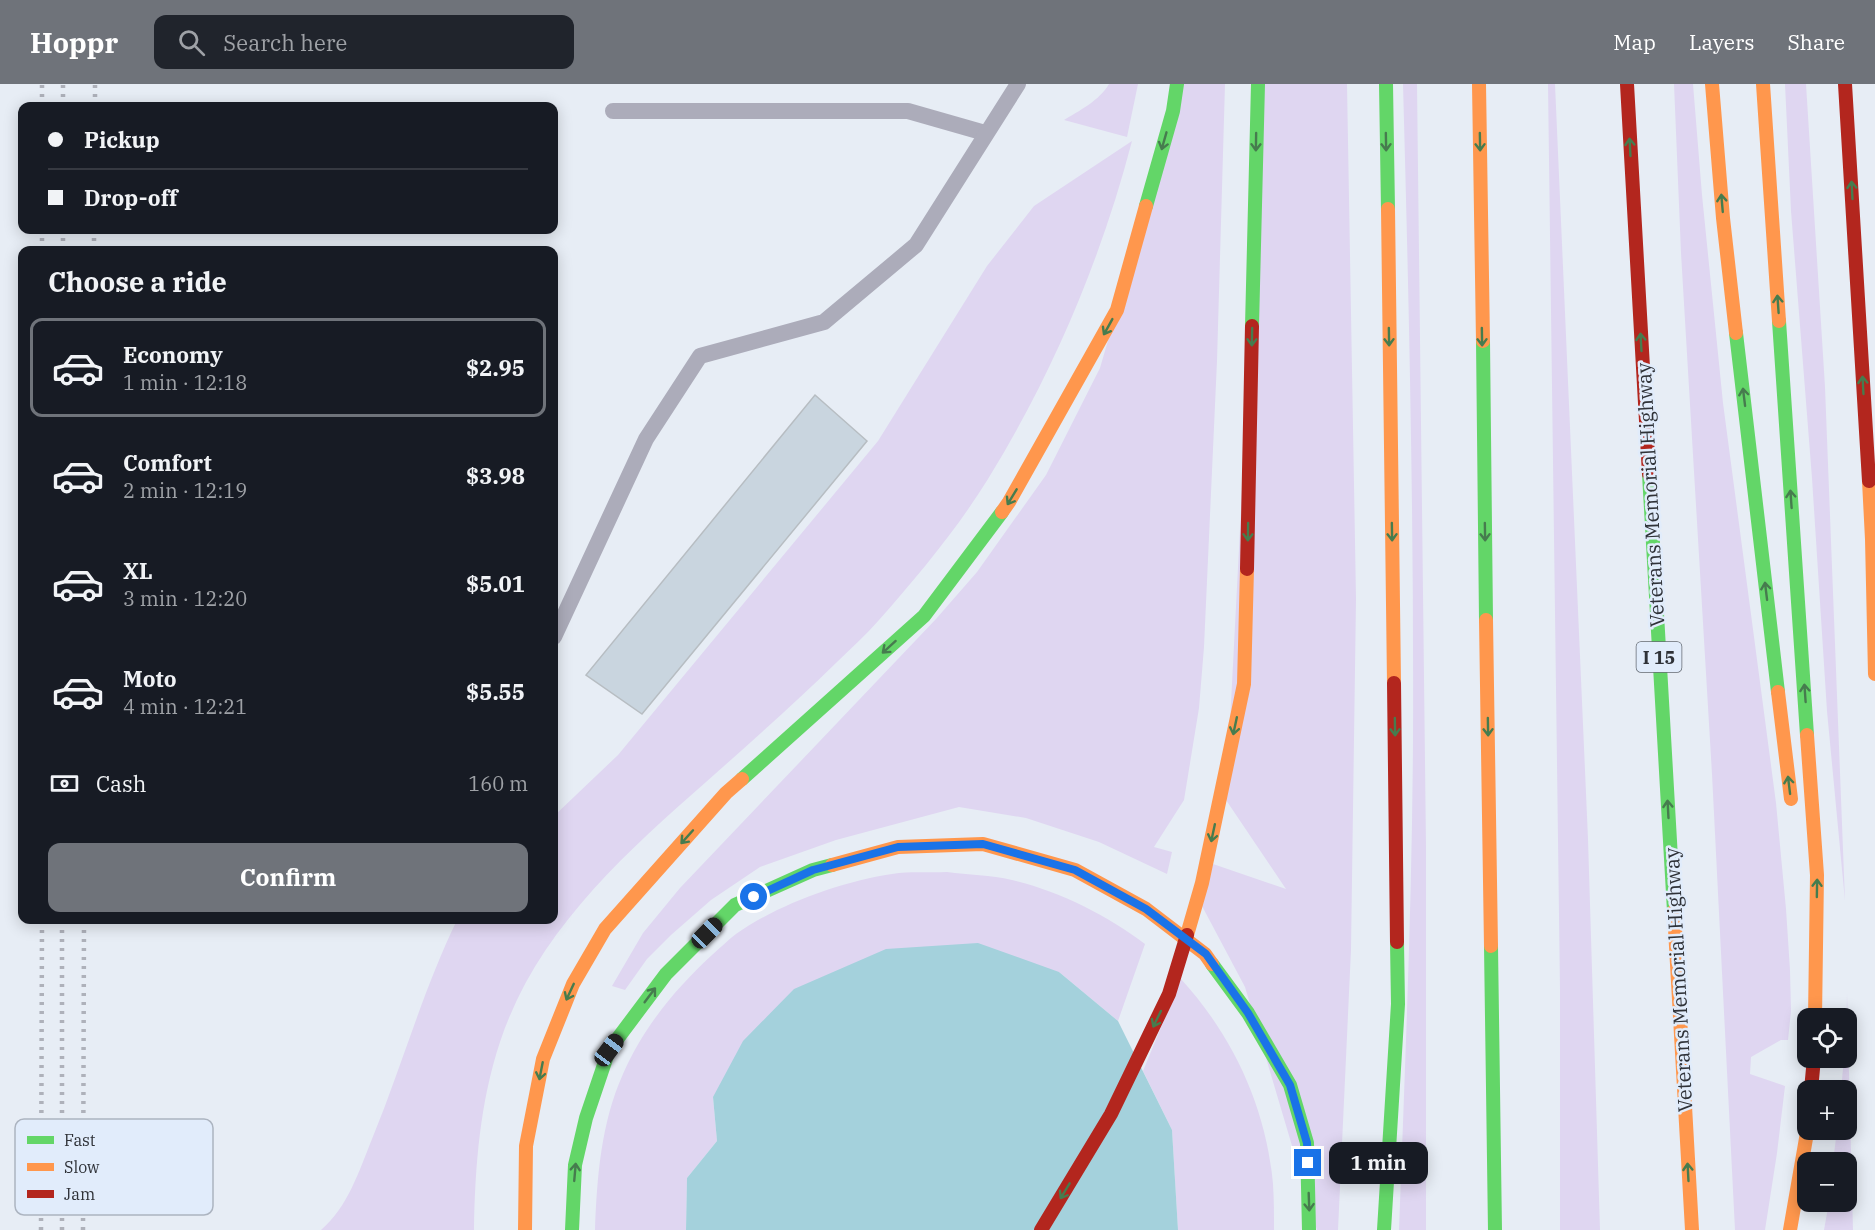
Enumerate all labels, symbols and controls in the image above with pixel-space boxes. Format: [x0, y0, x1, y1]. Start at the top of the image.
search box [154, 15, 574, 69]
text: Hoppr [30, 24, 118, 61]
icon: search [175, 26, 208, 59]
text: Search here [223, 28, 347, 57]
text: Map [1613, 28, 1656, 56]
text: Layers [1689, 28, 1755, 56]
text: Share [1788, 28, 1845, 56]
text: Pickup [84, 125, 160, 154]
one-way arrow [1158, 131, 1170, 150]
one-way arrow [1251, 132, 1262, 152]
one-way arrow [1381, 132, 1392, 152]
one-way arrow [1474, 132, 1486, 152]
one-way arrow [1625, 138, 1636, 158]
one-way arrow [1846, 181, 1857, 201]
text: Drop-off [84, 183, 178, 212]
one-way arrow [1716, 194, 1727, 214]
text: Choose a ride [48, 264, 227, 299]
one-way arrow [1772, 295, 1783, 315]
one-way arrow [1101, 318, 1113, 335]
one-way arrow [1246, 327, 1258, 347]
one-way arrow [1383, 327, 1395, 347]
one-way arrow [1477, 327, 1488, 347]
one-way arrow [1636, 332, 1647, 352]
text: Economy [123, 340, 223, 369]
icon: car [51, 341, 105, 395]
text: $2.95 [466, 353, 525, 382]
street label: Veterans Memorial Highway [1630, 362, 1670, 628]
text: 1 min · 12:18 [123, 369, 247, 396]
one-way arrow [1857, 375, 1868, 395]
one-way arrow [1738, 388, 1749, 408]
text: Comfort [123, 448, 212, 477]
icon: car [51, 449, 105, 503]
text: $3.98 [466, 461, 525, 490]
text: 2 min · 12:19 [123, 477, 247, 504]
one-way arrow [1006, 488, 1018, 505]
one-way arrow [1786, 489, 1797, 509]
one-way arrow [1242, 522, 1254, 542]
one-way arrow [1386, 522, 1398, 542]
one-way arrow [1479, 522, 1491, 542]
text: XL [123, 556, 153, 585]
icon: car [51, 557, 105, 611]
text: $5.01 [466, 569, 525, 598]
one-way arrow [1760, 582, 1771, 601]
text: 3 min · 12:20 [123, 585, 247, 612]
one-way arrow [882, 640, 897, 654]
road number: I 15 [1636, 642, 1682, 672]
text: Moto [123, 664, 177, 693]
icon: car [51, 665, 105, 719]
text: $5.55 [466, 677, 525, 706]
one-way arrow [1799, 684, 1810, 704]
text: 4 min · 12:21 [123, 693, 247, 720]
one-way arrow [1229, 717, 1241, 736]
one-way arrow [1389, 717, 1401, 737]
one-way arrow [1482, 717, 1494, 737]
icon: cash [48, 767, 81, 800]
text: Cash [96, 769, 147, 798]
text: 160 m [468, 770, 528, 797]
one-way arrow [1783, 775, 1794, 795]
one-way arrow [1662, 800, 1673, 820]
one-way arrow [1207, 822, 1218, 842]
one-way arrow [680, 829, 694, 844]
button: Confirm [48, 843, 528, 912]
street label: Veterans Memorial Highway [1658, 847, 1698, 1113]
one-way arrow [1811, 879, 1822, 899]
route start [740, 883, 767, 910]
car [688, 914, 726, 952]
one-way arrow [564, 982, 576, 1000]
one-way arrow [644, 988, 656, 1004]
map controls [1797, 1008, 1857, 1212]
button: locate [1797, 1008, 1857, 1068]
one-way arrow [1151, 1009, 1162, 1027]
car [591, 1030, 627, 1070]
one-way arrow [535, 1061, 546, 1081]
button: + [1797, 1080, 1857, 1140]
legend [15, 1119, 213, 1215]
text: Fast [64, 1130, 96, 1150]
callout: 1 min [1329, 1142, 1428, 1184]
route end [1294, 1149, 1321, 1176]
text: 1 min [1351, 1149, 1407, 1176]
button: − [1797, 1152, 1857, 1212]
text: Slow [64, 1157, 100, 1177]
one-way arrow [570, 1162, 581, 1182]
one-way arrow [1683, 1162, 1694, 1182]
one-way arrow [1059, 1182, 1071, 1199]
text: Jam [64, 1184, 95, 1204]
one-way arrow [1303, 1191, 1315, 1211]

